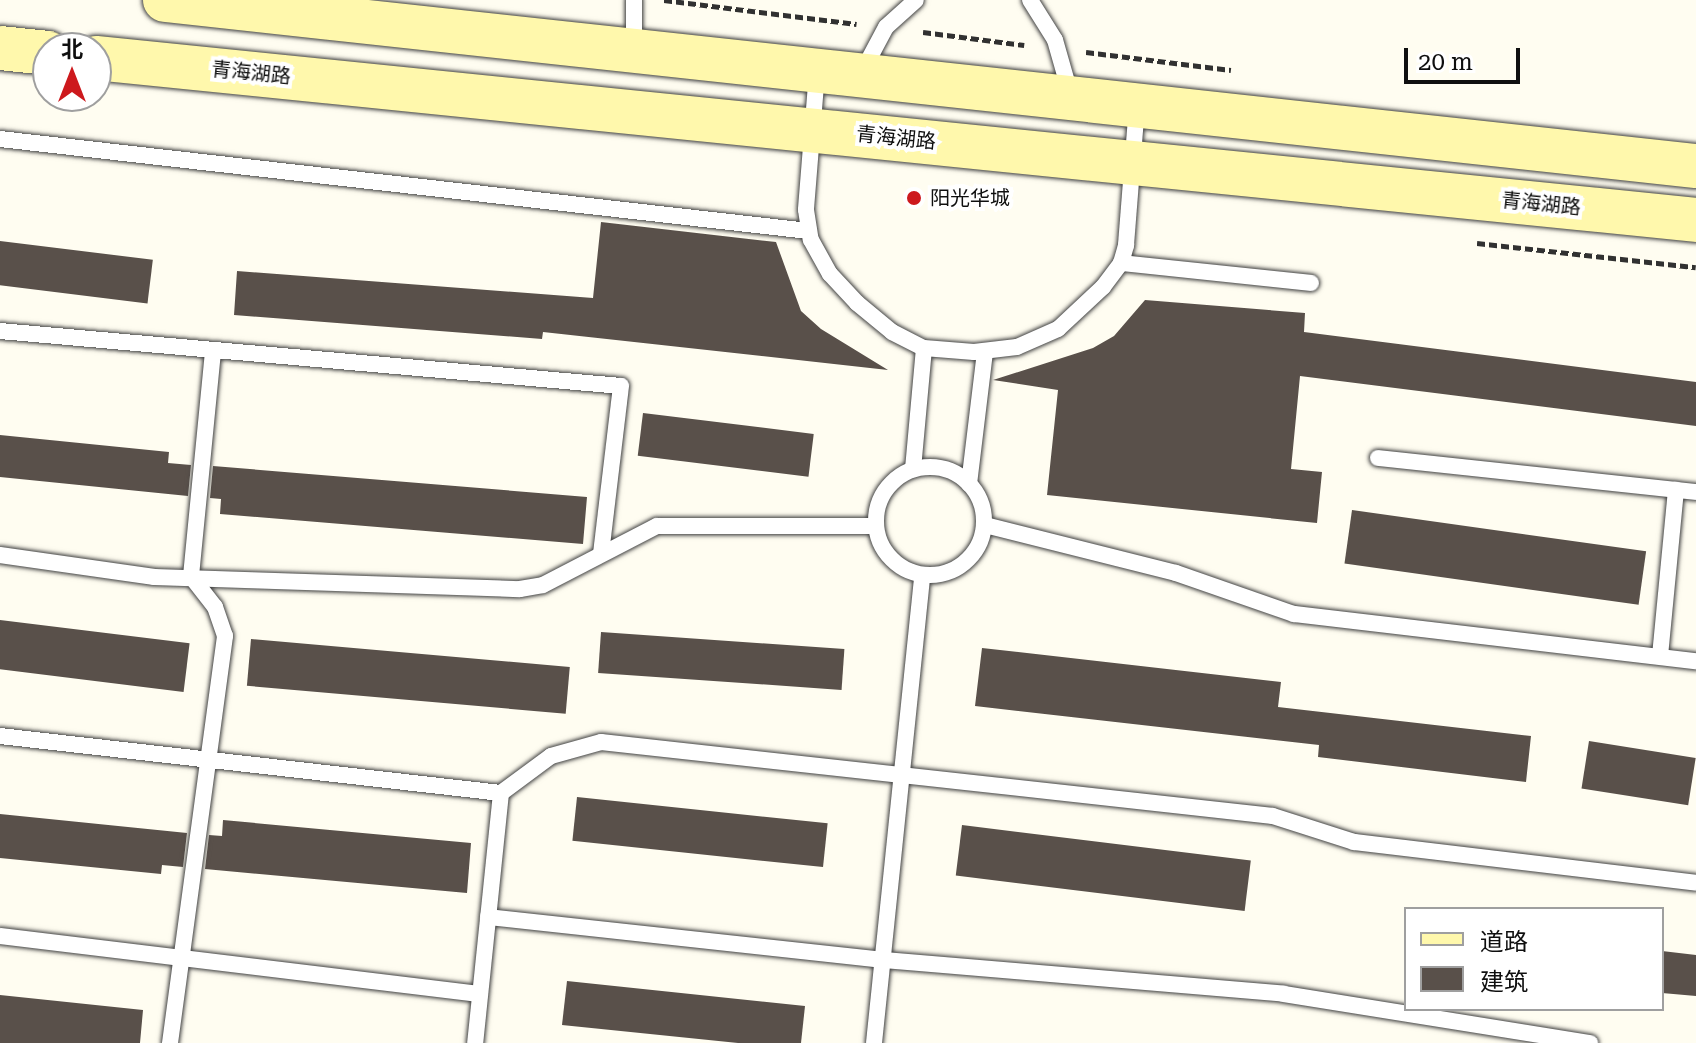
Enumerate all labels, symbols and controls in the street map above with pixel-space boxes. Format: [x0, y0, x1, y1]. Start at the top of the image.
north arrow [32, 32, 112, 112]
scale bar [1408, 32, 1524, 82]
text: 北 [61, 37, 83, 62]
text: 20 m [1418, 48, 1473, 76]
street label: 青海湖路 [210, 57, 292, 89]
street label: 青海湖路 [855, 122, 937, 154]
place label: 阳光华城 [930, 186, 1010, 210]
street label: 青海湖路 [1500, 188, 1582, 220]
marker: 阳光华城 [905, 189, 923, 207]
legend [1404, 907, 1664, 1011]
text: 道路 [1480, 928, 1528, 956]
text: 建筑 [1480, 968, 1528, 996]

